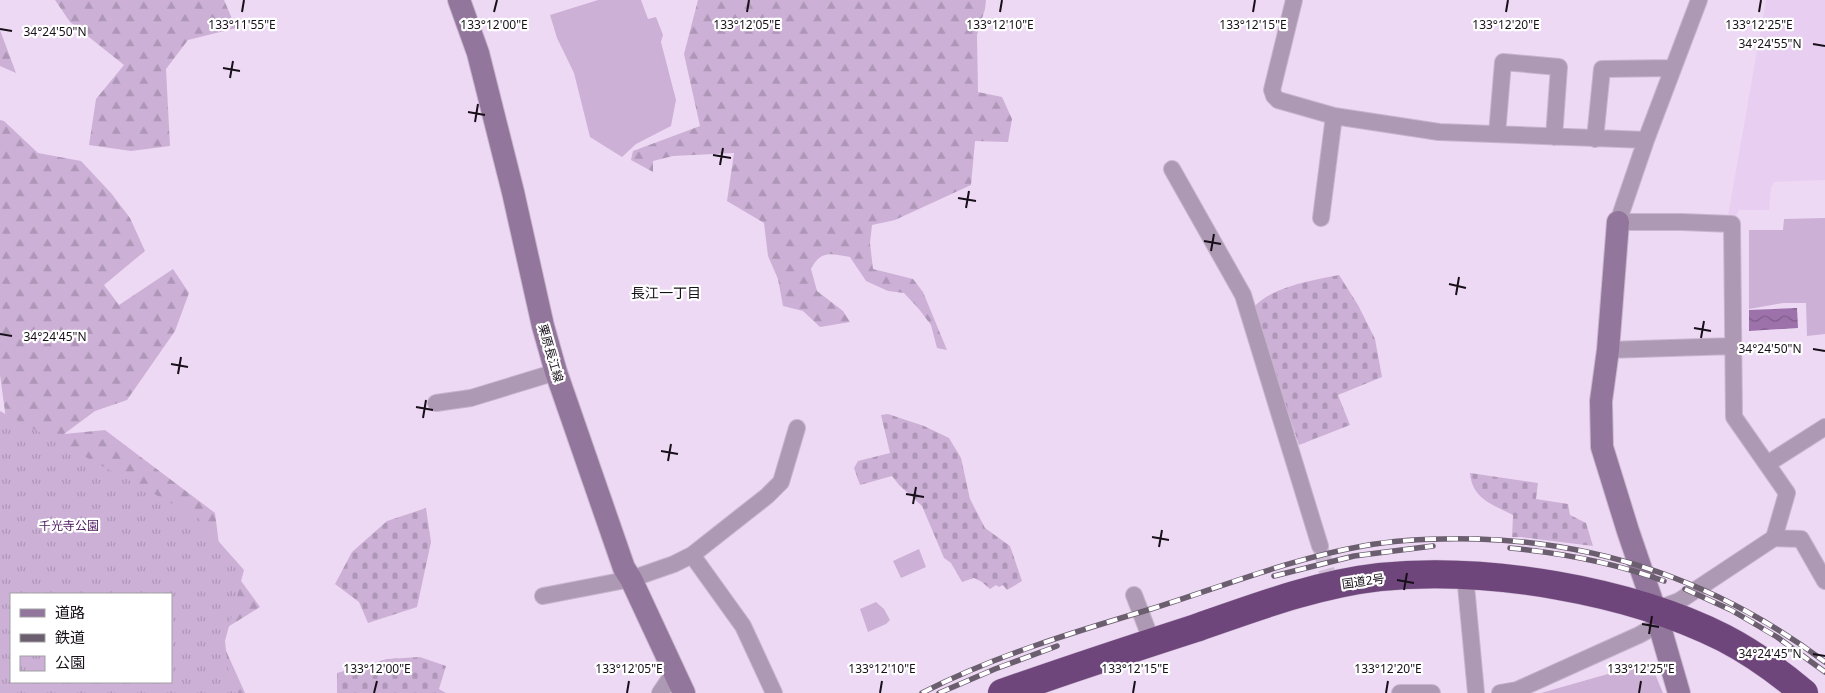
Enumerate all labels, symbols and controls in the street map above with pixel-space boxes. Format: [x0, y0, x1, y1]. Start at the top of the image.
text: 133°11'55"E [208, 16, 276, 33]
text: 133°12'00"E [460, 16, 528, 33]
text: 133°12'05"E [713, 16, 781, 33]
text: 133°12'10"E [966, 16, 1034, 33]
text: 133°12'15"E [1219, 16, 1287, 33]
text: 133°12'20"E [1472, 16, 1540, 33]
text: 133°12'25"E [1725, 16, 1793, 33]
text: 34°24'50"N [23, 23, 87, 40]
text: 34°24'55"N [1738, 35, 1802, 52]
district label: 長江一丁目 [631, 283, 701, 302]
street label: 栗原長江線 [535, 322, 567, 384]
text: 34°24'45"N [23, 328, 87, 345]
text: 34°24'50"N [1738, 340, 1802, 357]
park label: 千光寺公園 [39, 517, 99, 534]
street label: 国道2号 [1341, 570, 1385, 592]
legend [10, 593, 172, 683]
text: 道路 [55, 602, 85, 622]
text: 鉄道 [55, 627, 85, 647]
text: 34°24'45"N [1738, 645, 1802, 662]
text: 公園 [55, 652, 85, 672]
text: 133°12'00"E [343, 660, 411, 677]
text: 133°12'05"E [595, 660, 663, 677]
text: 133°12'10"E [848, 660, 916, 677]
text: 133°12'15"E [1101, 660, 1169, 677]
text: 133°12'20"E [1354, 660, 1422, 677]
text: 133°12'25"E [1607, 660, 1675, 677]

